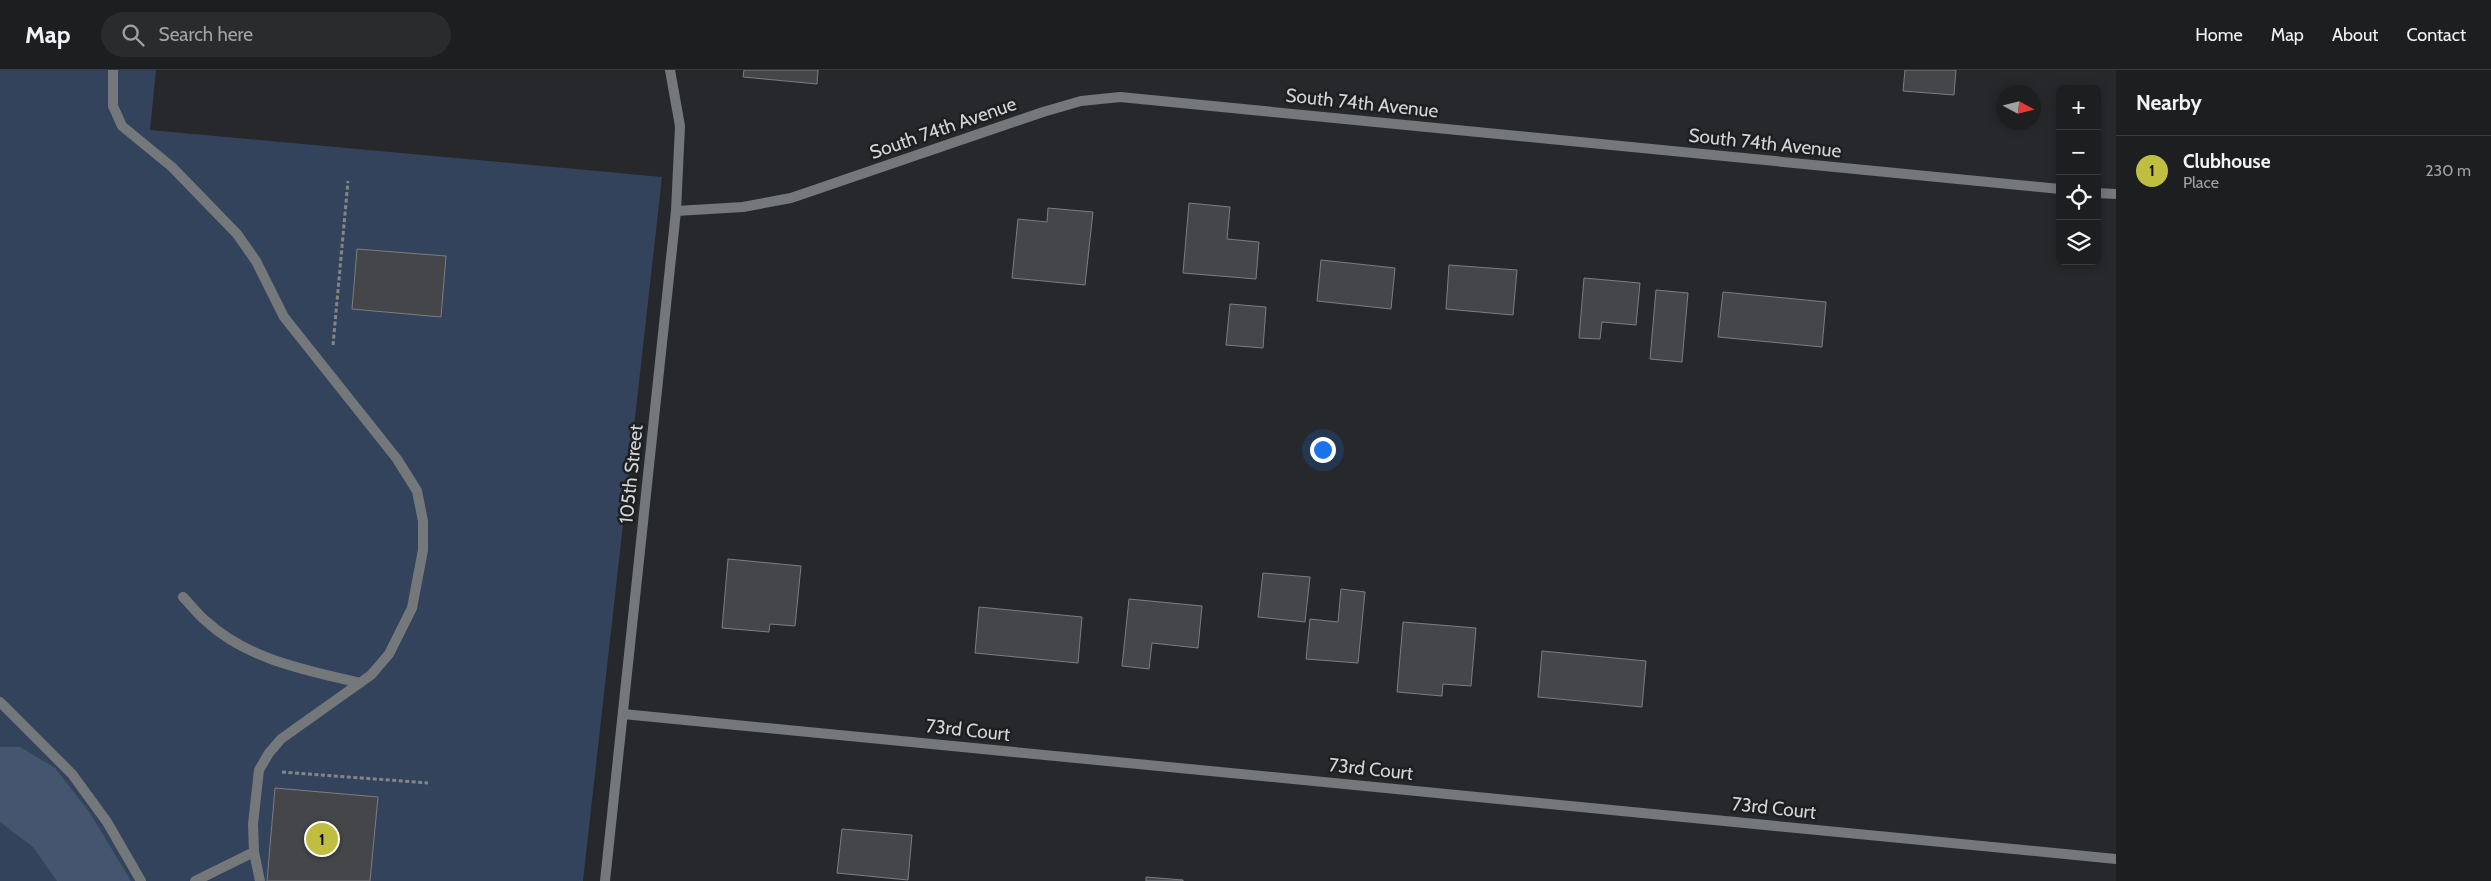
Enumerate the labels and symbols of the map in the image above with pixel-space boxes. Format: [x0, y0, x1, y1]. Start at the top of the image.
street label: South 74th Avenue [1284, 84, 1440, 122]
north arrow [1996, 85, 2041, 130]
street label: South 74th Avenue [867, 92, 1020, 164]
street label: South 74th Avenue [1687, 124, 1843, 162]
street label: 105th Street [614, 423, 648, 525]
your location [1310, 437, 1336, 463]
street label: 73rd Court [925, 714, 1012, 746]
street label: 73rd Court [1328, 753, 1415, 785]
street label: 73rd Court [1731, 792, 1818, 824]
pin: 1 [306, 820, 338, 858]

